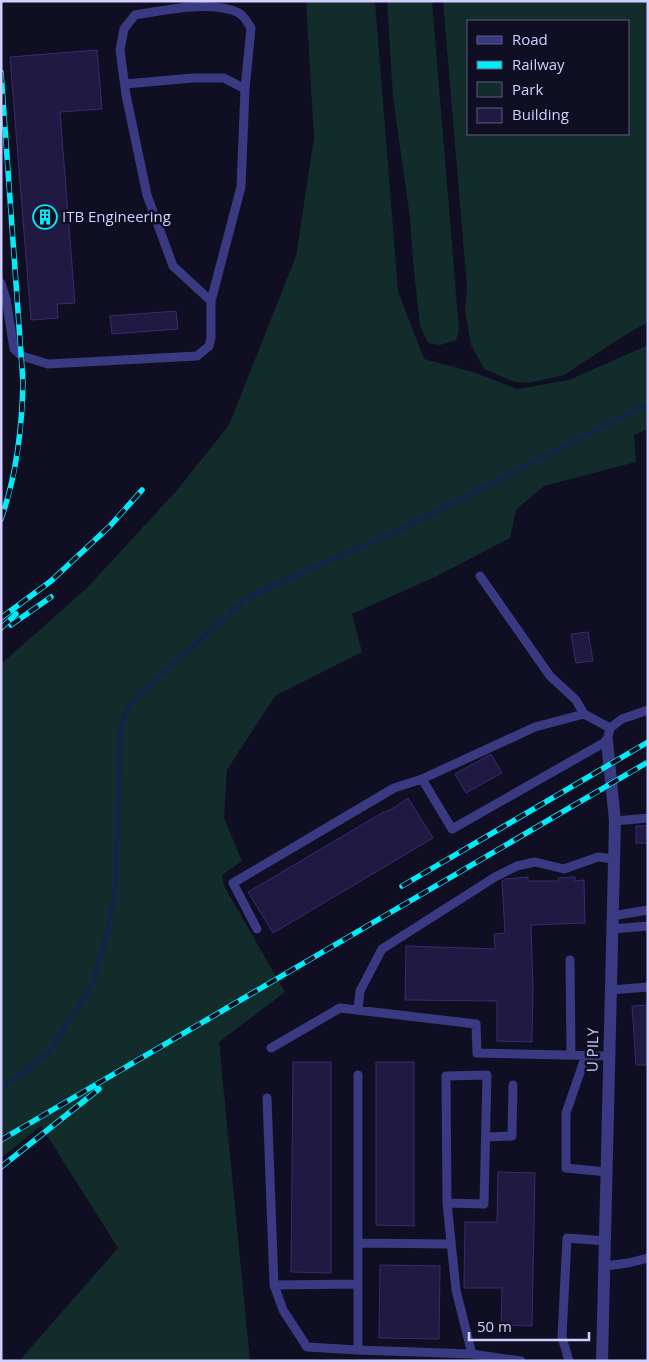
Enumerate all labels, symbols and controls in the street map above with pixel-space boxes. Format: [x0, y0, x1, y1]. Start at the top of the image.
legend [467, 20, 629, 135]
text: Road [512, 29, 548, 49]
text: Railway [512, 54, 565, 74]
text: Park [512, 79, 543, 99]
text: Building [512, 104, 569, 124]
building icon: ITB Engineering [32, 204, 58, 230]
place label: ITB Engineering [62, 206, 171, 226]
street label: U PILY [582, 1027, 602, 1072]
scale bar [469, 1310, 589, 1342]
text: 50 m [477, 1316, 512, 1336]

